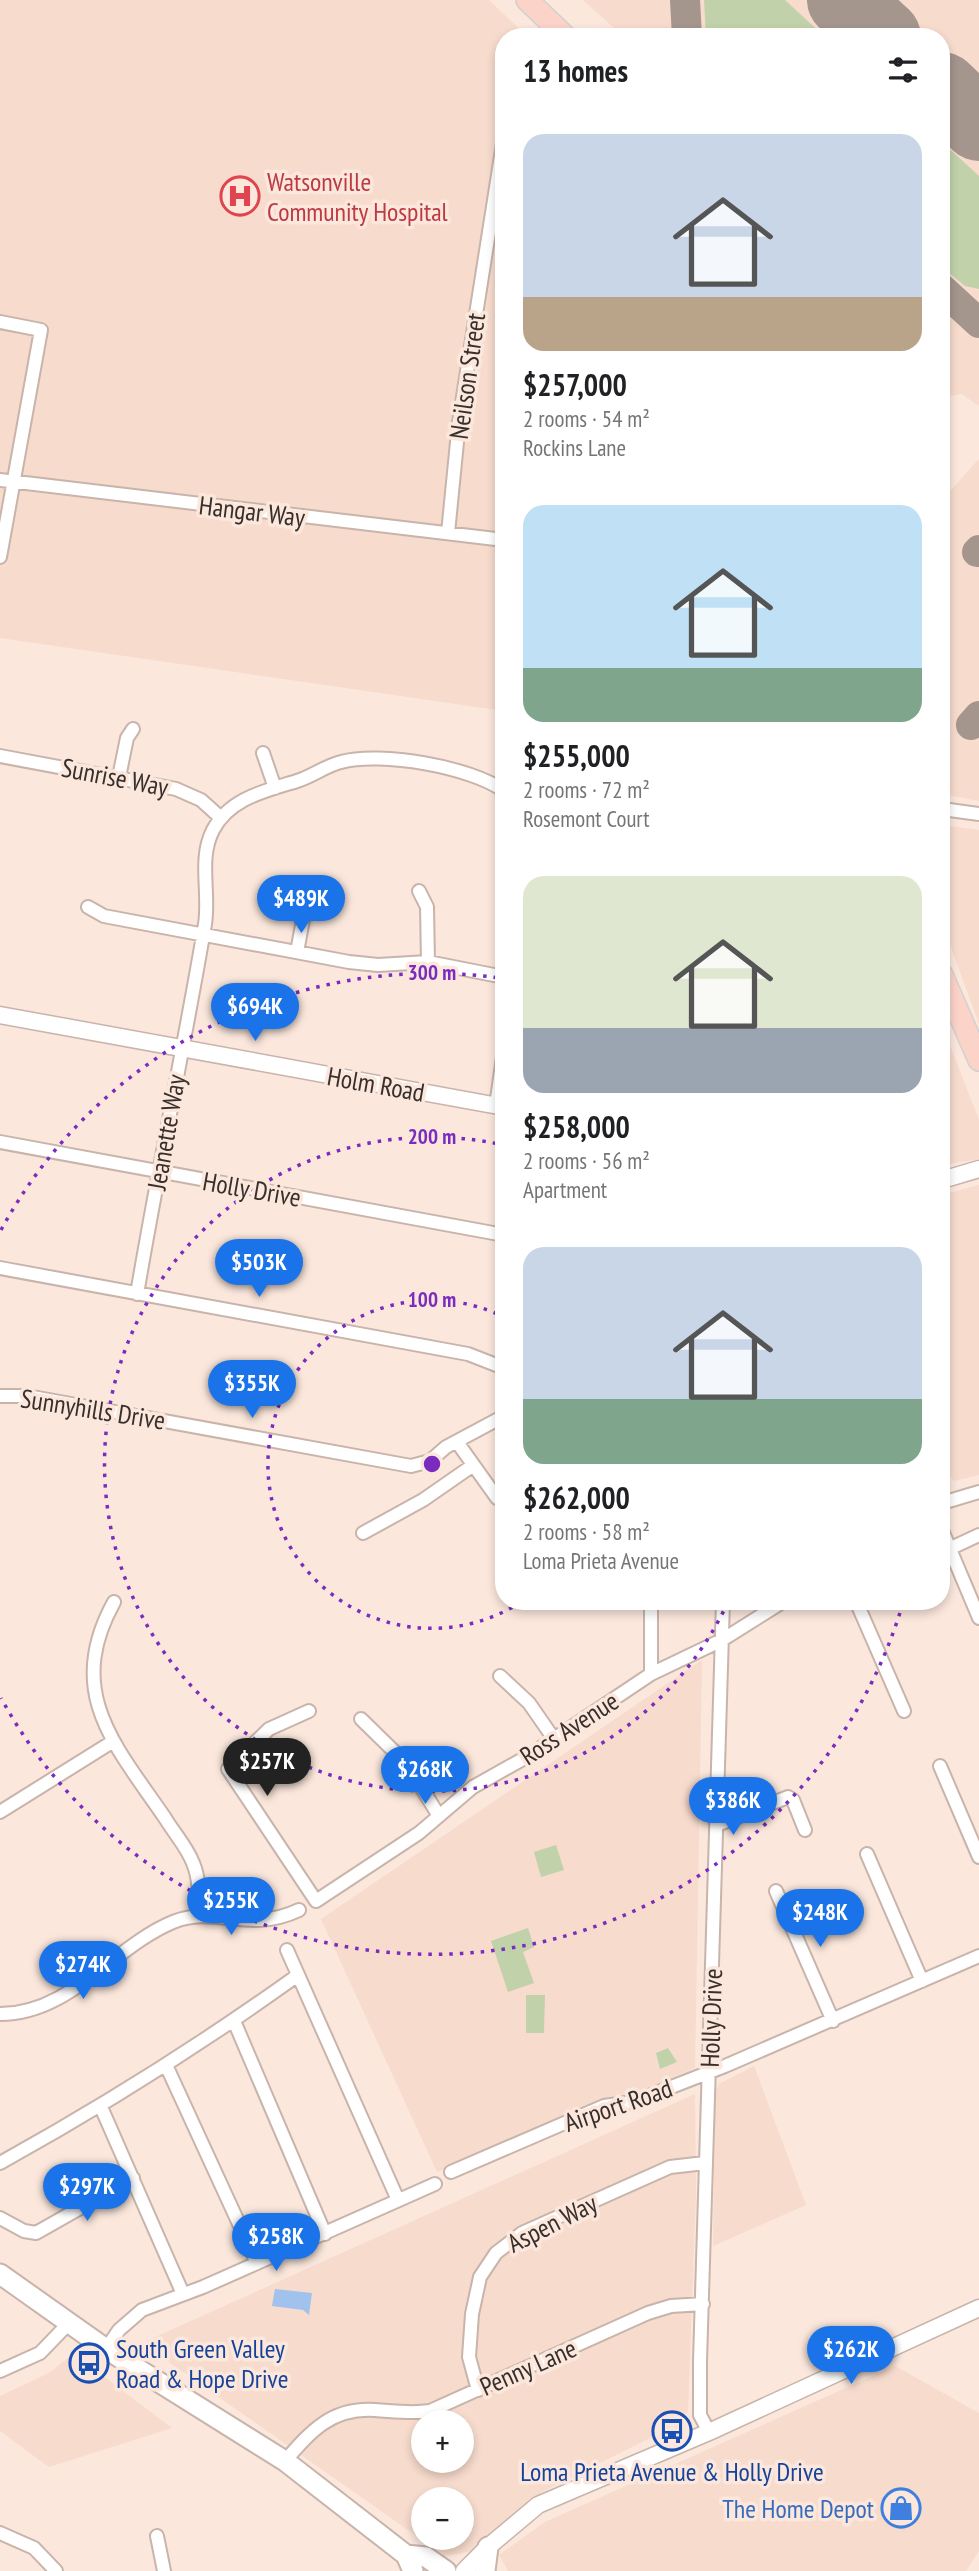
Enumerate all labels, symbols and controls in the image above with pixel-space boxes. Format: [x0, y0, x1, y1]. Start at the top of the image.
text: 13 homes [523, 51, 628, 90]
icon: filters [884, 51, 922, 89]
place label: Watsonville Community Hospital [267, 165, 448, 228]
hospital icon: Watsonville Community Hospital [219, 175, 261, 217]
icon: home [660, 179, 786, 305]
street label: Neilson Street [442, 311, 492, 441]
text: $257,000 [523, 365, 627, 404]
text: 2 rooms · 54 m² [523, 404, 650, 433]
text: Rockins Lane [523, 433, 626, 462]
street label: Hangar Way [197, 488, 307, 534]
icon: home [660, 550, 786, 676]
text: $255,000 [523, 736, 630, 775]
street label: Sunrise Way [59, 751, 171, 804]
text: 2 rooms · 72 m² [523, 775, 650, 804]
text: Rosemont Court [523, 804, 650, 833]
pin: $489K [252, 876, 350, 935]
text: $489K [273, 883, 329, 912]
icon: home [660, 921, 786, 1047]
text: 300 m [408, 959, 456, 986]
pin: $694K [206, 984, 304, 1043]
text: $694K [227, 991, 283, 1020]
street label: Holm Road [325, 1059, 427, 1109]
street label: Jeanette Way [139, 1072, 192, 1193]
text: $258,000 [523, 1107, 630, 1146]
text: 200 m [408, 1123, 456, 1150]
text: 2 rooms · 56 m² [523, 1146, 650, 1175]
street label: Holly Drive [200, 1164, 304, 1214]
text: Apartment [523, 1175, 607, 1204]
pin: $503K [210, 1240, 308, 1299]
text: $503K [231, 1247, 287, 1276]
text: 100 m [408, 1286, 456, 1313]
icon: home [660, 1292, 786, 1418]
pin: $355K [203, 1360, 301, 1420]
text: $355K [224, 1368, 280, 1397]
street label: Sunnyhills Drive [18, 1381, 168, 1437]
centre of rings [420, 1452, 444, 1476]
text: $262,000 [523, 1478, 630, 1517]
text: 2 rooms · 58 m² [523, 1517, 650, 1546]
text: Loma Prieta Avenue [523, 1546, 679, 1575]
street label: Ross Avenue [514, 1684, 624, 1772]
pin: $257K [218, 1738, 316, 1798]
text: $257K [239, 1746, 295, 1775]
pin: $268K [376, 1746, 474, 1806]
text: $268K [397, 1754, 453, 1783]
pin: $386K [684, 1778, 782, 1837]
text: $386K [705, 1785, 761, 1814]
pin: $255K [182, 1878, 280, 1937]
text: $255K [203, 1885, 259, 1914]
pin: $248K [771, 1890, 869, 1949]
text: $248K [792, 1897, 848, 1926]
pin: $274K [34, 1941, 132, 2001]
text: $274K [55, 1949, 111, 1978]
street label: Holly Drive [693, 1968, 729, 2068]
street label: Airport Road [560, 2071, 676, 2139]
pin: $297K [38, 2164, 136, 2223]
text: $297K [59, 2171, 115, 2200]
street label: Aspen Way [502, 2186, 603, 2260]
pin: $258K [227, 2214, 325, 2273]
text: $258K [248, 2221, 304, 2250]
pin: $262K [802, 2326, 900, 2386]
street label: Penny Lane [475, 2331, 581, 2403]
place label: South Green Valley Road & Hope Drive [116, 2332, 288, 2395]
text: $262K [823, 2334, 879, 2363]
bus stop icon: South Green Valley Road & Hope Drive [68, 2342, 110, 2384]
map controls [411, 2410, 474, 2550]
button: + [411, 2410, 474, 2473]
bus stop icon: Loma Prieta Avenue & Holly Drive [651, 2410, 693, 2452]
place label: Loma Prieta Avenue & Holly Drive [520, 2455, 824, 2488]
button: − [411, 2487, 474, 2550]
shop icon: The Home Depot [880, 2487, 922, 2529]
place label: The Home Depot [722, 2492, 874, 2525]

